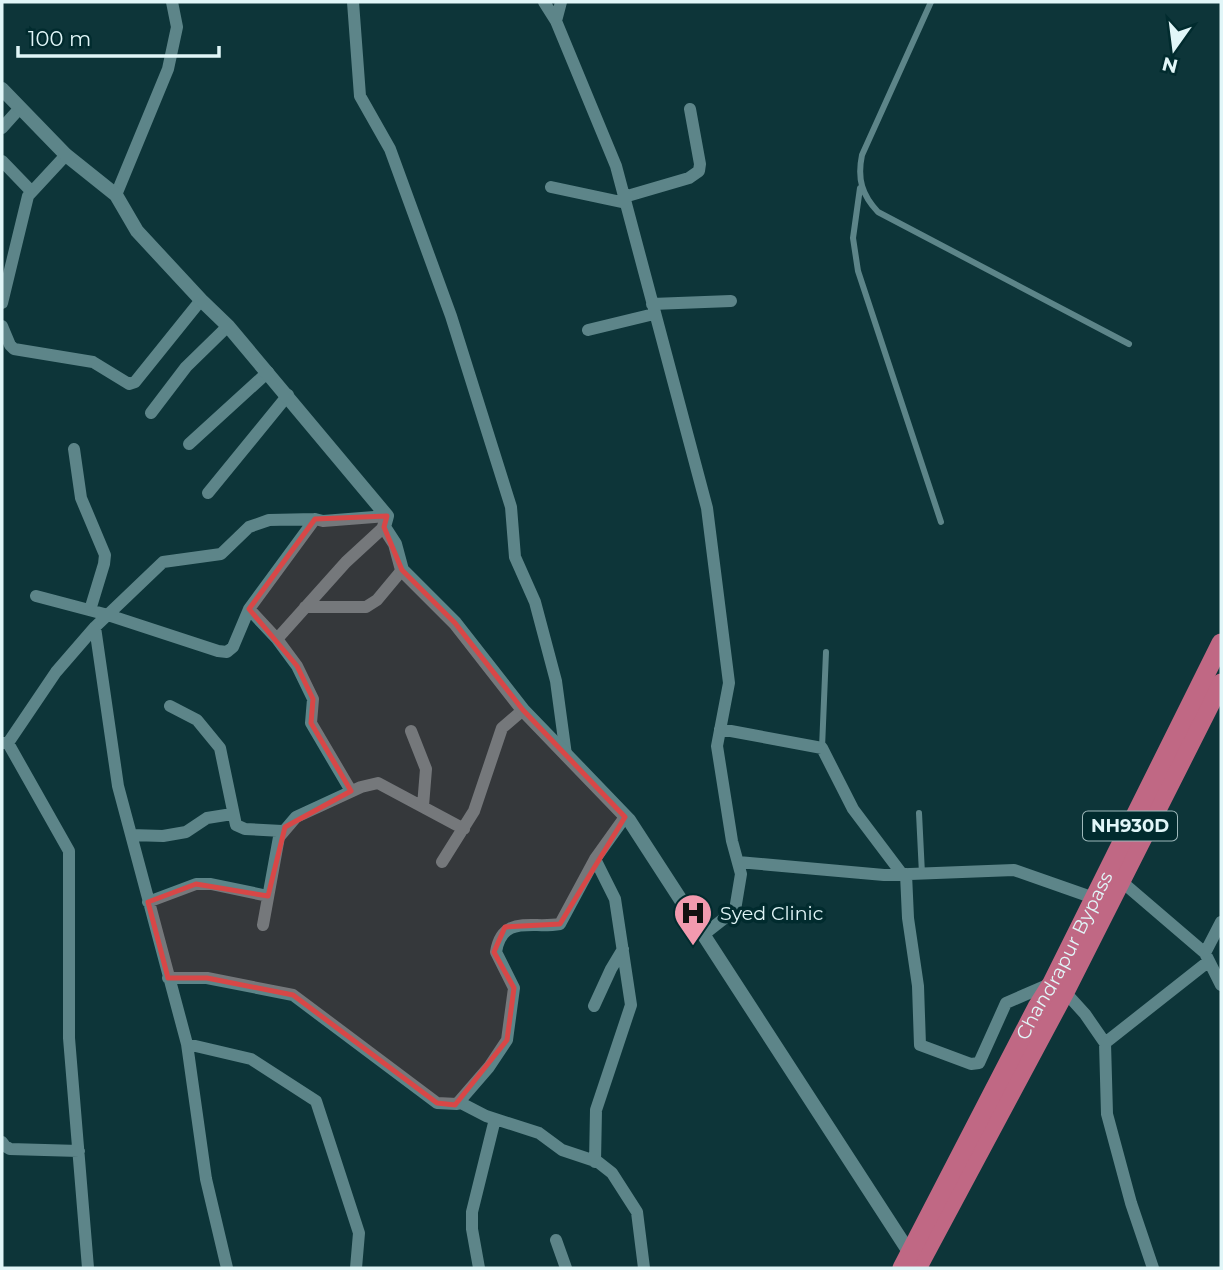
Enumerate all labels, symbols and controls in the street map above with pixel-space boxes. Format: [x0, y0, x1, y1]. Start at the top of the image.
scale bar [18, 14, 219, 58]
north arrow [1139, 14, 1209, 84]
text: 100 m [28, 26, 91, 51]
text: N [1160, 52, 1180, 78]
road number: NH930D [1083, 812, 1177, 840]
street label: Chandrapur Bypass [1011, 867, 1117, 1044]
hospital icon: Syed Clinic [672, 892, 714, 947]
place label: Syed Clinic [720, 902, 823, 925]

